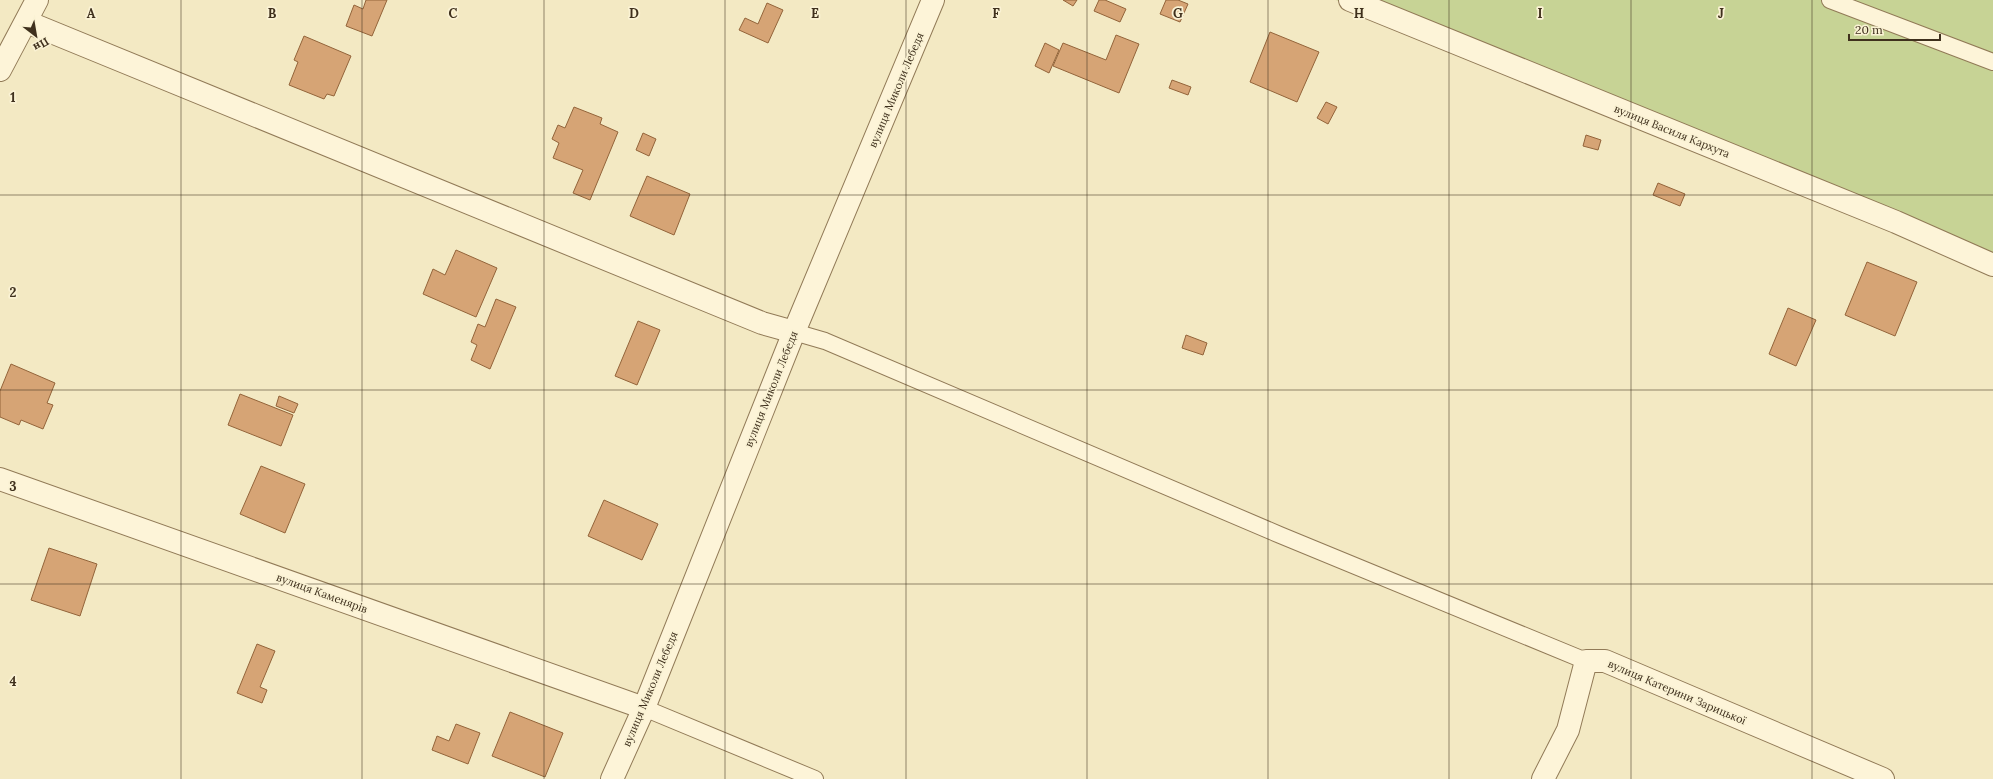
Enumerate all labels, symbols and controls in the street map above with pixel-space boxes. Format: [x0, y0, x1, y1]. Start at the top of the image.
text: A [87, 5, 96, 22]
text: B [268, 5, 277, 22]
text: C [449, 5, 458, 22]
text: D [629, 5, 639, 22]
text: E [811, 5, 819, 22]
text: F [992, 5, 1000, 22]
text: G [1173, 5, 1183, 22]
text: H [1354, 5, 1364, 22]
text: I [1537, 5, 1543, 22]
text: J [1718, 5, 1724, 22]
north arrow [16, 16, 56, 56]
scale bar [1849, 16, 1940, 42]
text: 20 m [1855, 22, 1883, 37]
street label: вулиця Миколи Лебедя [865, 30, 927, 150]
text: Пн [31, 34, 52, 55]
text: 1 [10, 89, 16, 106]
street label: вулиця Василя Кархута [1612, 101, 1732, 161]
text: 2 [10, 284, 17, 301]
street label: вулиця Миколи Лебедя [741, 329, 801, 449]
text: 3 [9, 478, 17, 495]
street label: вулиця Каменярів [274, 570, 370, 616]
street label: вулиця Миколи Лебедя [619, 629, 681, 749]
street label: вулиця Катерини Зарицької [1606, 656, 1749, 728]
text: 4 [9, 673, 17, 690]

